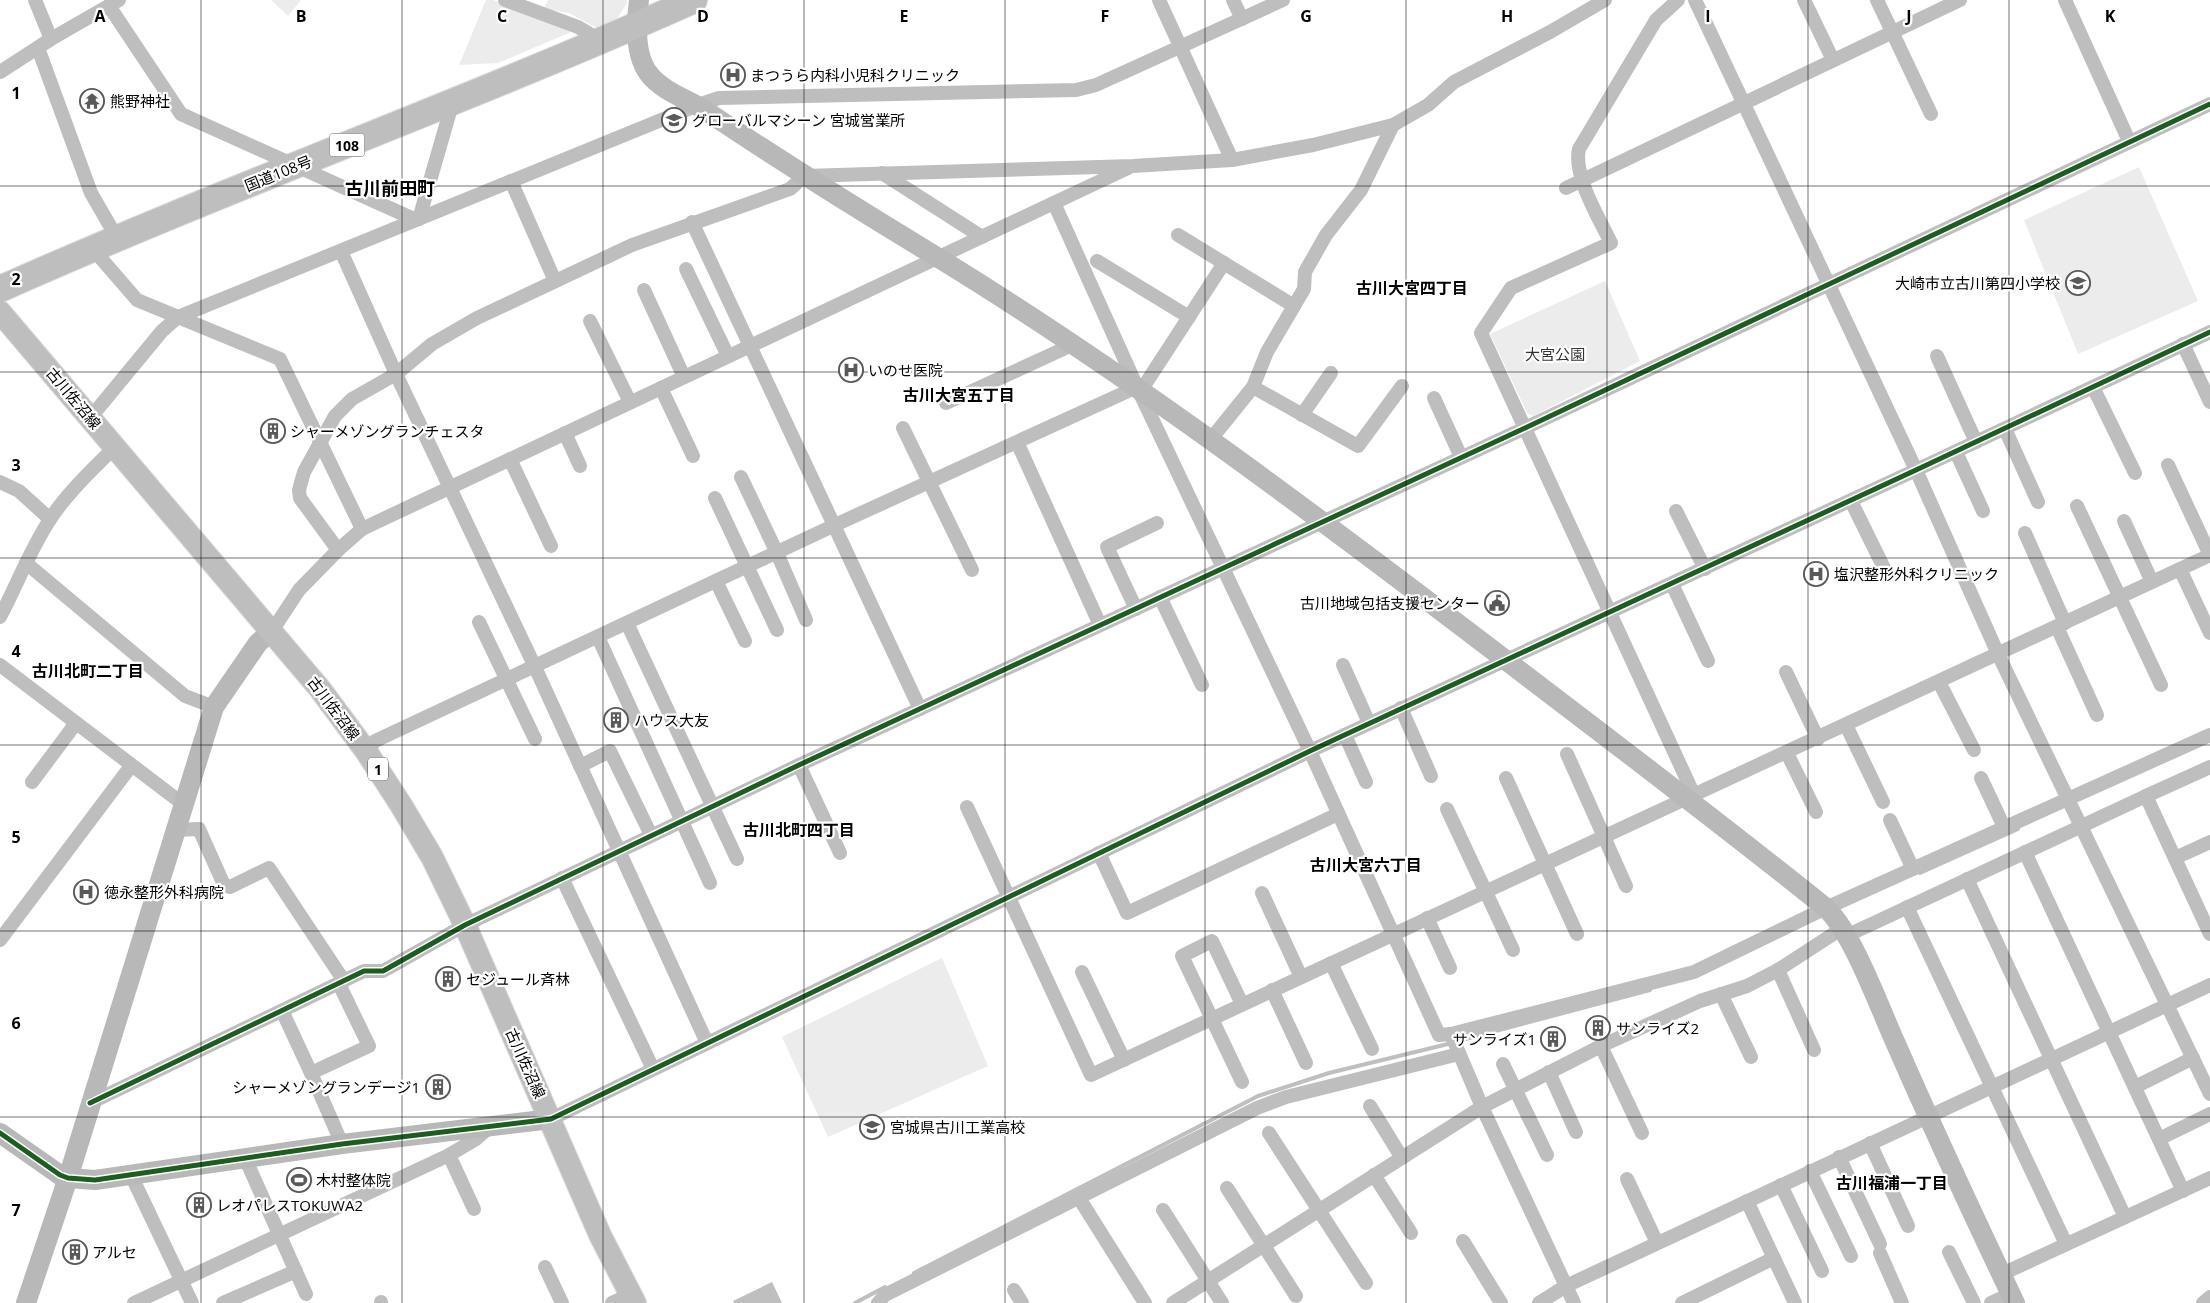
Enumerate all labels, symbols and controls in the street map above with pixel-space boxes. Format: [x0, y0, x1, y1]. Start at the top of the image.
text: A [94, 5, 106, 27]
text: B [296, 5, 306, 27]
text: C [497, 5, 507, 27]
text: D [697, 5, 709, 27]
text: E [900, 5, 909, 27]
text: F [1101, 5, 1109, 27]
text: G [1300, 5, 1312, 27]
text: H [1501, 5, 1513, 27]
text: I [1705, 5, 1711, 27]
text: J [1904, 5, 1912, 27]
text: K [2105, 5, 2116, 27]
hospital icon: まつうら内科小児科クリニック [720, 62, 746, 88]
place label: まつうら内科小児科クリニック [750, 65, 960, 85]
text: 1 [11, 82, 21, 104]
temple icon: 熊野神社 [79, 88, 105, 114]
place label: 熊野神社 [110, 91, 170, 111]
school or university icon: グローバルマシーン 宮城営業所 [661, 107, 687, 133]
place label: グローバルマシーン 宮城営業所 [692, 110, 905, 130]
road number: 108 [330, 134, 364, 156]
street label: 国道108号 [241, 150, 315, 196]
district label: 古川前田町 [345, 176, 435, 200]
text: 2 [11, 268, 21, 290]
school or university icon: 大崎市立古川第四小学校 [2065, 270, 2091, 296]
place label: 大崎市立古川第四小学校 [1895, 273, 2060, 293]
district label: 古川大宮四丁目 [1356, 277, 1468, 299]
park label: 大宮公園 [1525, 344, 1585, 364]
hospital icon: いのせ医院 [838, 357, 864, 383]
place label: いのせ医院 [868, 360, 943, 380]
street label: 古川佐沼線 [42, 363, 106, 433]
district label: 古川大宮五丁目 [903, 384, 1015, 406]
building icon: シャーメゾングランチェスタ [260, 418, 286, 444]
place label: シャーメゾングランチェスタ [290, 421, 484, 441]
text: 3 [11, 454, 21, 476]
hospital icon: 塩沢整形外科クリニック [1803, 561, 1829, 587]
place label: 塩沢整形外科クリニック [1834, 564, 1999, 584]
public building icon: 古川地域包括支援センター [1484, 590, 1510, 616]
place label: 古川地域包括支援センター [1300, 593, 1480, 613]
text: 4 [11, 640, 21, 662]
district label: 古川北町二丁目 [32, 660, 144, 682]
street label: 古川佐沼線 [303, 672, 365, 744]
building icon: ハウス大友 [603, 707, 629, 733]
place label: ハウス大友 [634, 710, 709, 730]
road number: 1 [368, 758, 388, 781]
district label: 古川北町四丁目 [743, 819, 855, 841]
text: 5 [11, 826, 21, 848]
district label: 古川大宮六丁目 [1310, 854, 1422, 876]
hospital icon: 徳永整形外科病院 [73, 879, 99, 905]
place label: 徳永整形外科病院 [104, 882, 224, 902]
building icon: セジュール斉林 [435, 966, 461, 992]
place label: セジュール斉林 [466, 969, 570, 989]
text: 6 [11, 1012, 21, 1034]
building icon: サンライズ2 [1585, 1015, 1611, 1041]
place label: サンライズ2 [1616, 1018, 1699, 1038]
street label: 古川佐沼線 [502, 1025, 550, 1101]
building icon: サンライズ1 [1540, 1026, 1566, 1052]
place label: サンライズ1 [1453, 1029, 1536, 1049]
building icon: シャーメゾングランデージ1 [425, 1074, 451, 1100]
place label: シャーメゾングランデージ1 [232, 1077, 420, 1097]
school or university icon: 宮城県古川工業高校 [859, 1114, 885, 1140]
place label: 宮城県古川工業高校 [890, 1117, 1025, 1137]
sports icon: 木村整体院 [286, 1167, 312, 1193]
place label: 木村整体院 [316, 1170, 391, 1190]
district label: 古川福浦一丁目 [1836, 1172, 1948, 1194]
building icon: レオパレスTOKUWA2 [186, 1192, 212, 1218]
place label: レオパレスTOKUWA2 [216, 1195, 363, 1215]
text: 7 [11, 1199, 21, 1221]
building icon: アルセ [62, 1239, 88, 1265]
place label: アルセ [92, 1242, 137, 1262]

